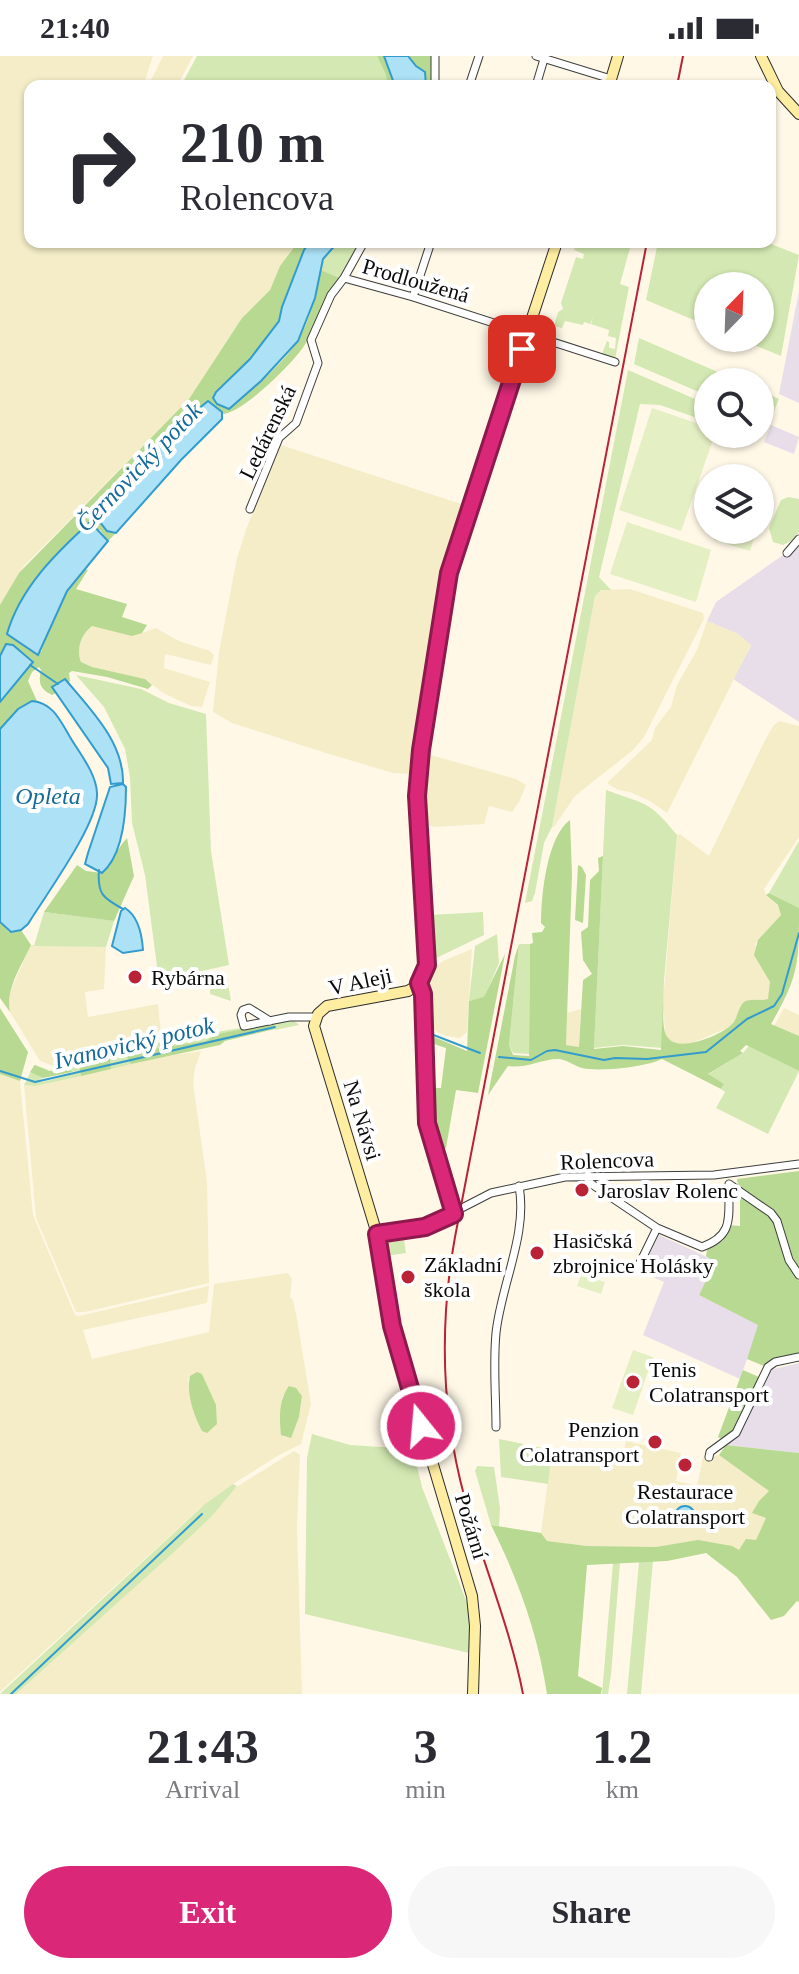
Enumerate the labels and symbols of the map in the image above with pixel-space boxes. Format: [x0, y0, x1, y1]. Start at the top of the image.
street label: Prodloužená [360, 253, 472, 308]
north arrow [694, 272, 774, 352]
pin [488, 315, 556, 383]
street label: Ledárenská [234, 381, 301, 483]
water label: Černovický potok [71, 397, 207, 537]
water label: Opleta [15, 783, 81, 809]
street label: V Aleji [326, 963, 394, 1000]
place label: Rybárna [151, 965, 225, 990]
marker: Rybárna [126, 968, 144, 986]
water label: Ivanovický potok [51, 1012, 217, 1074]
street label: Na Návsi [339, 1077, 387, 1163]
street label: Rolencova [560, 1146, 655, 1175]
place label: Jaroslav Rolenc [598, 1178, 738, 1203]
marker: Jaroslav Rolenc [573, 1181, 591, 1199]
place label: Hasičská zbrojnice Holásky [553, 1228, 714, 1278]
marker: Hasičská zbrojnice Holásky [528, 1244, 546, 1262]
place label: Základní škola [424, 1252, 502, 1302]
marker: Základní škola [399, 1268, 417, 1286]
place label: Tenis Colatransport [649, 1357, 769, 1407]
marker: Tenis Colatransport [624, 1373, 642, 1391]
position arrow [379, 1384, 463, 1468]
place label: Penzion Colatransport [519, 1417, 639, 1467]
marker: Penzion Colatransport [646, 1433, 664, 1451]
marker: Restaurace Colatransport [676, 1456, 694, 1474]
place label: Restaurace Colatransport [625, 1479, 745, 1529]
street label: Požární [450, 1490, 493, 1562]

